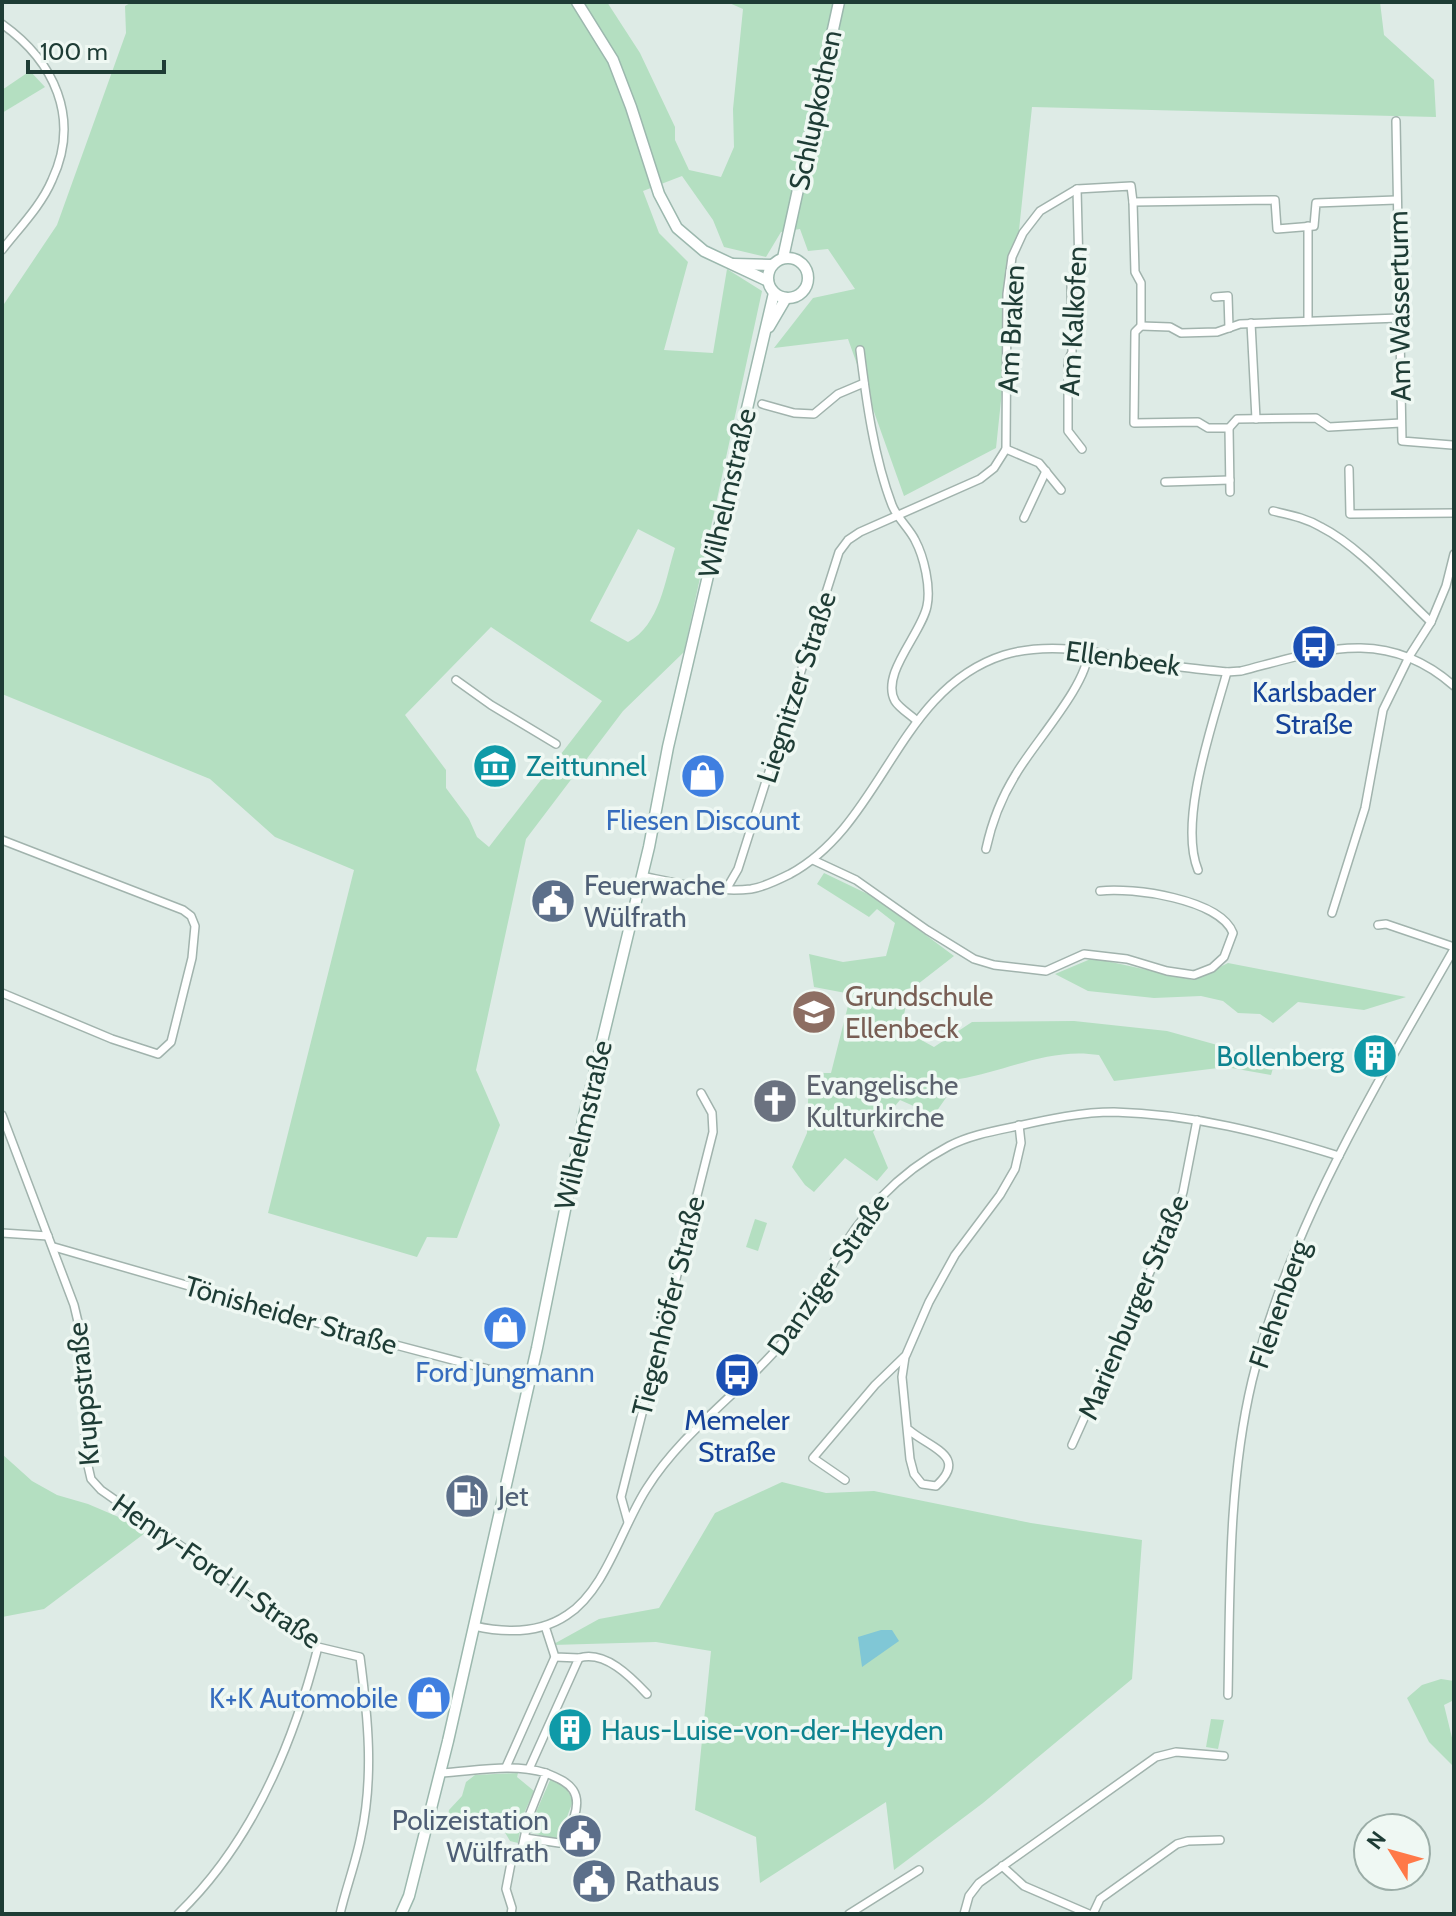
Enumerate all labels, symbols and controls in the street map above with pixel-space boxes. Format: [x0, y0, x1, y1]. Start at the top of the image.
scale bar [28, 24, 164, 74]
street label: Schlupkothen [781, 27, 849, 193]
text: 100 m [40, 37, 108, 66]
street label: Am Wasserturm [1380, 210, 1418, 402]
street label: Am Kalkofen [1052, 245, 1094, 397]
street label: Am Braken [991, 264, 1031, 394]
street label: Wilhelmstraße [691, 405, 763, 581]
street label: Liegnitzer Straße [749, 587, 843, 787]
bus stop icon: Karlsbader Straße [1290, 623, 1338, 671]
street label: Ellenbeek [1064, 633, 1183, 683]
place label: Karlsbader Straße [1252, 675, 1376, 741]
museum icon: Zeittunnel [471, 742, 519, 790]
place label: Zeittunnel [526, 749, 647, 783]
shop icon: Fliesen Discount [679, 752, 727, 800]
place label: Fliesen Discount [606, 803, 800, 837]
place label: Feuerwache Wülfrath [584, 868, 725, 934]
public building icon: Feuerwache Wülfrath [529, 877, 577, 925]
place label: Grundschule Ellenbeck [845, 979, 993, 1045]
school or university icon: Grundschule Ellenbeck [790, 988, 838, 1036]
building icon: Bollenberg [1351, 1032, 1399, 1080]
street label: Wilhelmstraße [547, 1037, 619, 1213]
place label: Bollenberg [1216, 1039, 1345, 1073]
place label: Evangelische Kulturkirche [806, 1068, 958, 1134]
church icon: Evangelische Kulturkirche [751, 1077, 799, 1125]
street label: Danziger Straße [760, 1187, 896, 1361]
street label: Marienburger Straße [1070, 1189, 1196, 1425]
street label: Tiegenhöfer Straße [624, 1192, 712, 1420]
street label: Flehenberg [1241, 1235, 1317, 1372]
street label: Tönisheider Straße [181, 1268, 401, 1362]
shop icon: Ford Jungmann [481, 1304, 529, 1352]
street label: Kruppstraße [60, 1321, 106, 1467]
bus stop icon: Memeler Straße [713, 1351, 761, 1399]
place label: Ford Jungmann [415, 1355, 595, 1389]
place label: Memeler Straße [684, 1403, 790, 1469]
fuel station icon: Jet [443, 1472, 491, 1520]
place label: Jet [497, 1479, 529, 1513]
street label: Henry-Ford II-Straße [106, 1486, 328, 1656]
shop icon: K+K Automobile [405, 1674, 453, 1722]
place label: K+K Automobile [209, 1681, 398, 1715]
building icon: Haus-Luise-von-der-Heyden [546, 1706, 594, 1754]
place label: Haus-Luise-von-der-Heyden [601, 1713, 944, 1747]
place label: Polizeistation Wülfrath [392, 1803, 549, 1869]
public building icon: Polizeistation Wülfrath [556, 1812, 604, 1860]
north arrow [1352, 1812, 1432, 1892]
text: N [1361, 1826, 1392, 1855]
public building icon: Rathaus [570, 1857, 618, 1905]
place label: Rathaus [625, 1864, 719, 1898]

